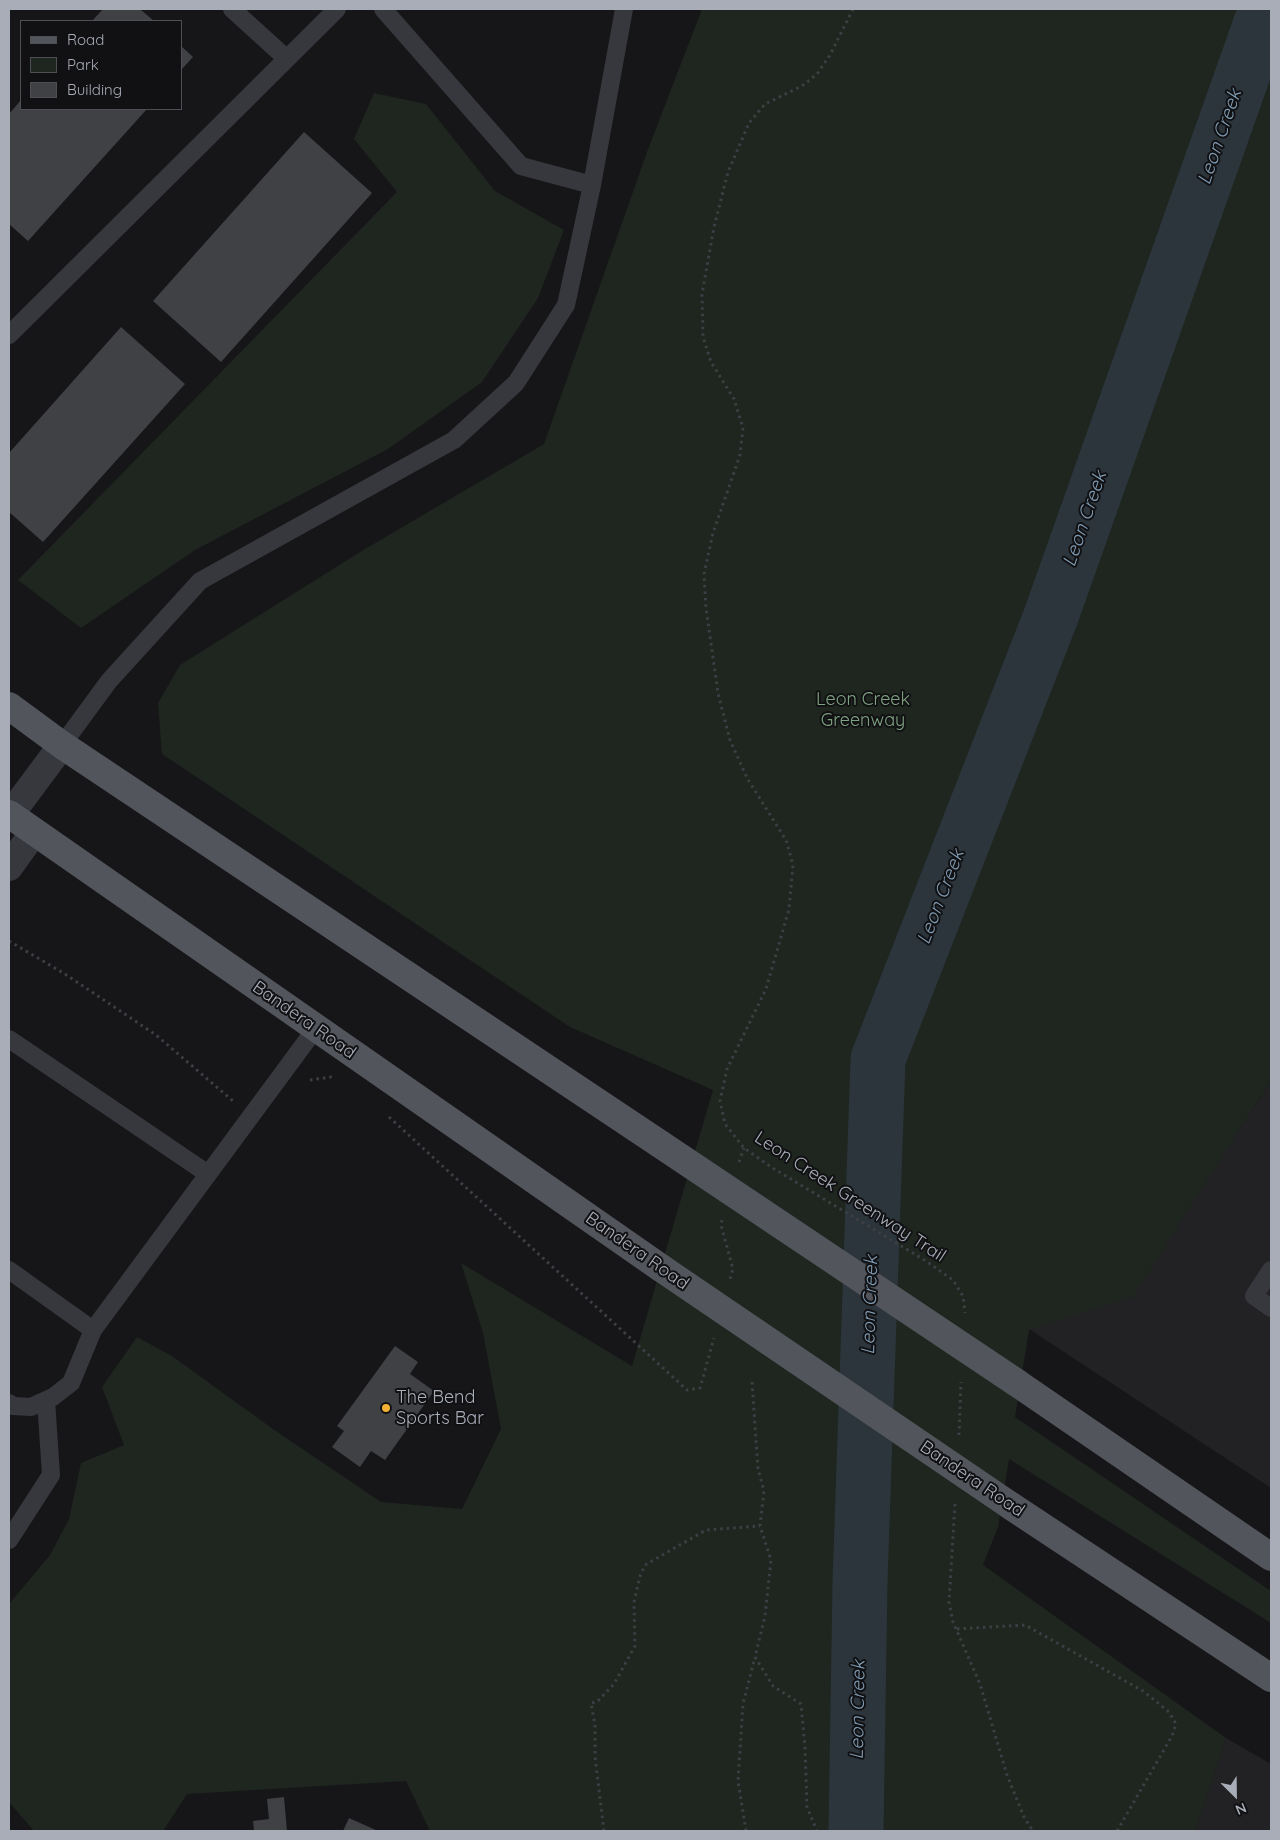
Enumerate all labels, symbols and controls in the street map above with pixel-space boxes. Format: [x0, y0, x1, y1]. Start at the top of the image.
legend [20, 20, 182, 110]
text: Road [67, 30, 104, 49]
text: Park [67, 55, 99, 74]
text: Building [67, 80, 122, 99]
water label: Leon Creek [1193, 86, 1247, 188]
water label: Leon Creek [1058, 468, 1112, 570]
park label: Leon Creek Greenway [816, 689, 910, 732]
water label: Leon Creek [913, 847, 969, 947]
street label: Bandera Road [248, 976, 360, 1064]
street label: Leon Creek Greenway Trail [750, 1127, 950, 1267]
street label: Bandera Road [581, 1207, 693, 1295]
water label: Leon Creek [857, 1255, 883, 1355]
place label: The Bend Sports Bar [396, 1387, 484, 1430]
marker: The Bend Sports Bar [380, 1402, 392, 1414]
street label: Bandera Road [916, 1436, 1028, 1522]
water label: Leon Creek [846, 1660, 870, 1760]
north arrow [1210, 1770, 1260, 1820]
text: N [1233, 1799, 1249, 1819]

